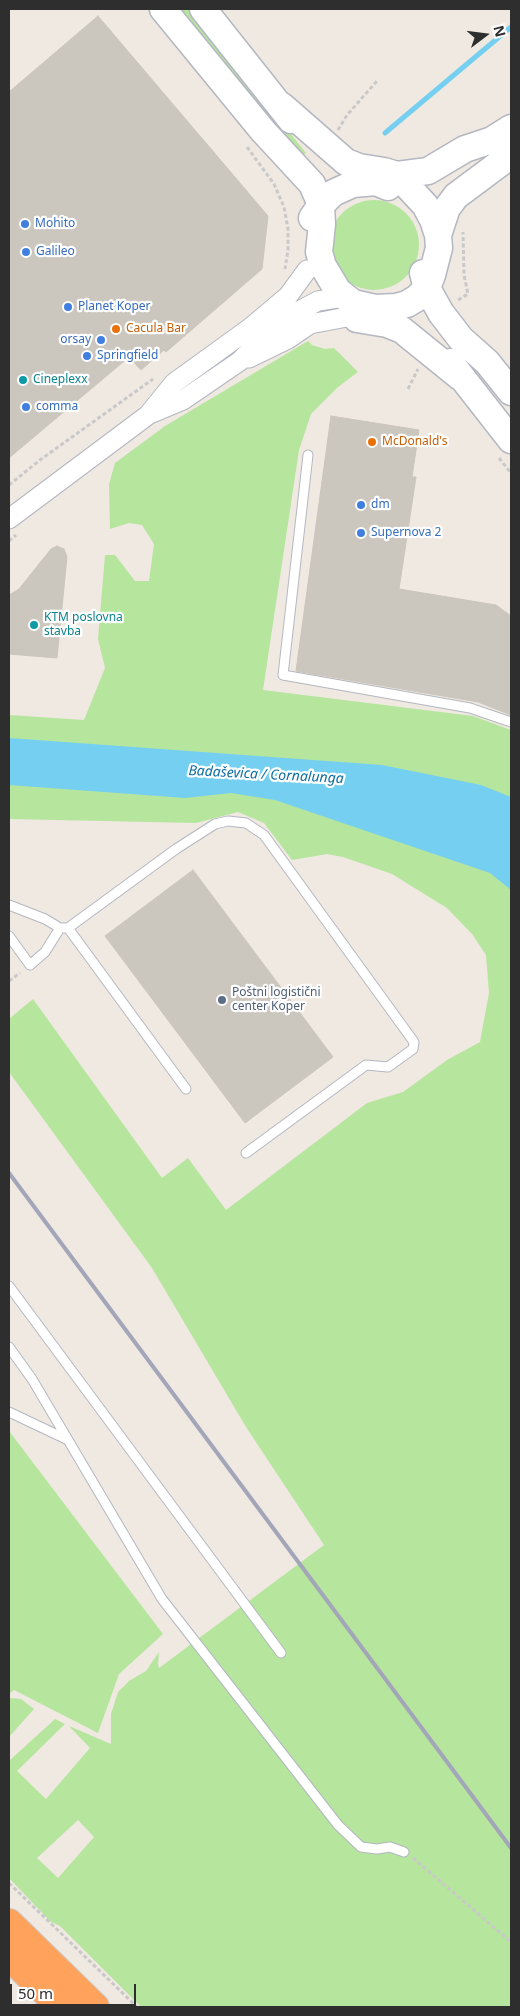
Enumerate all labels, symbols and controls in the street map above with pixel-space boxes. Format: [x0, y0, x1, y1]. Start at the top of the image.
north arrow [460, 10, 510, 60]
text: N [489, 23, 511, 39]
place label: Mohito [35, 217, 75, 231]
marker: Mohito [19, 218, 31, 230]
place label: Galileo [36, 245, 75, 259]
marker: Galileo [20, 246, 32, 258]
place label: Planet Koper [78, 300, 151, 314]
marker: Planet Koper [62, 301, 74, 313]
place label: Cacula Bar [126, 322, 186, 336]
marker: Cacula Bar [110, 323, 122, 335]
place label: orsay [60, 333, 91, 347]
marker: orsay [95, 334, 107, 346]
place label: Springfield [97, 349, 158, 363]
marker: Springfield [81, 350, 93, 362]
place label: Cineplexx [33, 373, 88, 387]
marker: Cineplexx [17, 374, 29, 386]
place label: comma [36, 400, 78, 414]
marker: comma [20, 401, 32, 413]
place label: McDonald's [382, 435, 447, 449]
marker: McDonald's [366, 436, 378, 448]
place label: dm [371, 498, 390, 512]
marker: dm [355, 499, 367, 511]
place label: Supernova 2 [371, 526, 441, 540]
marker: Supernova 2 [355, 527, 367, 539]
place label: KTM poslovna stavba [44, 611, 123, 639]
marker: KTM poslovna stavba [28, 619, 40, 631]
water label: Badaševica / Cornalunga [188, 763, 344, 787]
place label: Poštni logistični center Koper [232, 986, 321, 1014]
marker: Poštni logistični center Koper [216, 994, 228, 1006]
scale bar [12, 1974, 139, 2006]
text: 50 m [18, 1983, 53, 2003]

